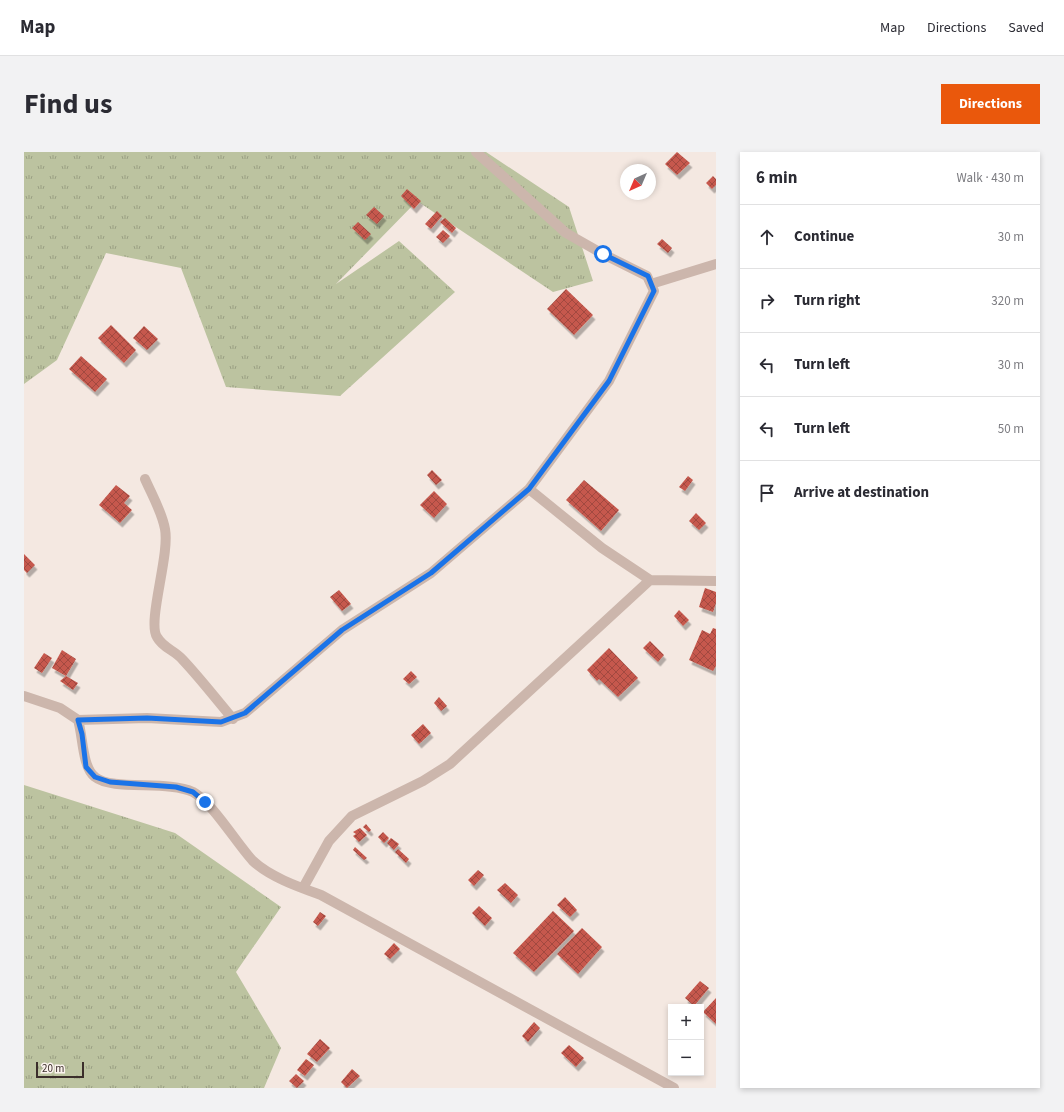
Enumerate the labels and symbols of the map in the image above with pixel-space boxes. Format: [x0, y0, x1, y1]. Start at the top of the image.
north arrow [620, 164, 656, 200]
route start [594, 245, 612, 263]
route end [196, 793, 214, 811]
scale bar [36, 1060, 84, 1079]

